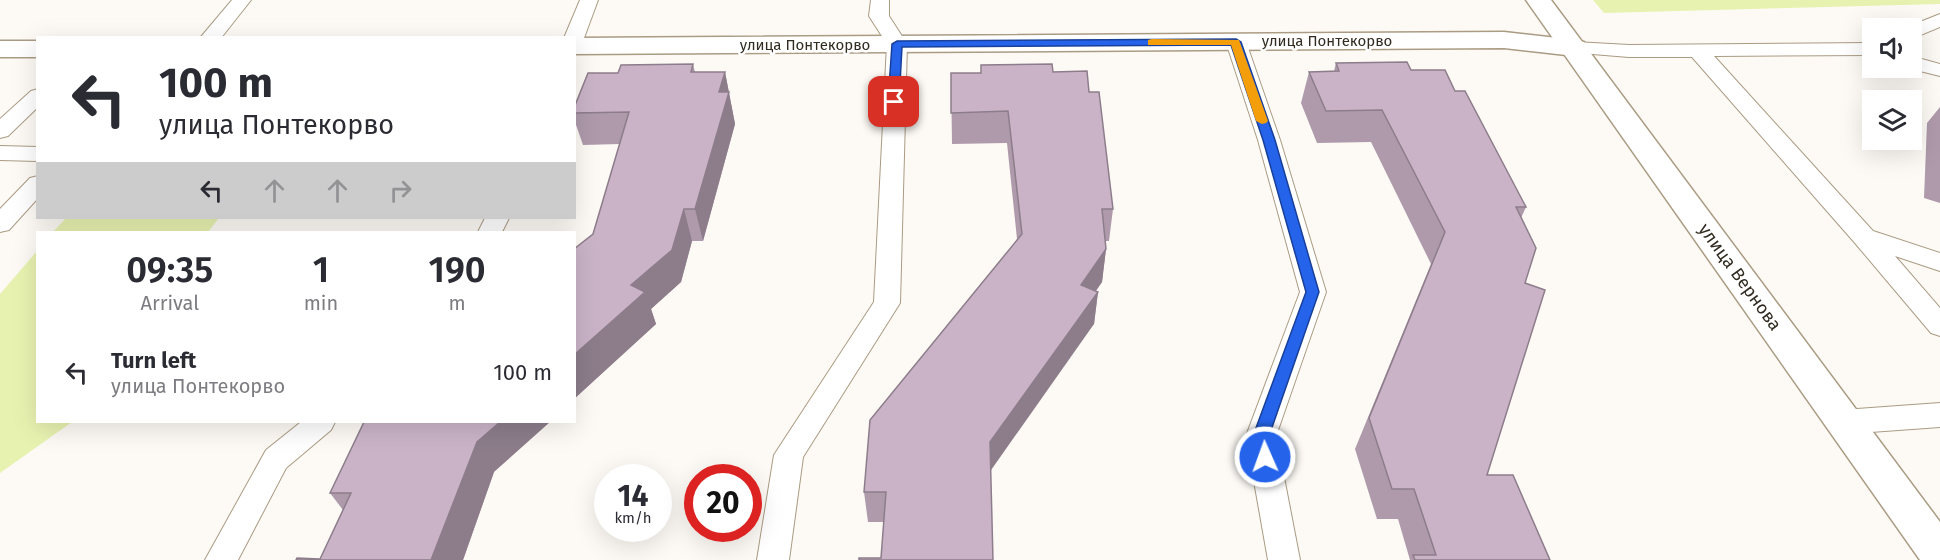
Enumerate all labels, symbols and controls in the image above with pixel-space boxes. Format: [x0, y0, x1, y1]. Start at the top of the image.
map controls [1862, 18, 1922, 150]
button: sound [1862, 18, 1922, 78]
street label: улица Понтекорво [1262, 32, 1392, 50]
street label: улица Понтекорво [740, 36, 870, 54]
text: 100 m [159, 58, 273, 108]
icon: left [60, 60, 138, 138]
pin [868, 76, 919, 127]
icon: arrive [877, 85, 910, 118]
button: layers [1862, 90, 1922, 150]
text: улица Понтекорво [159, 109, 394, 141]
icon: left [195, 174, 228, 207]
icon: ahead [258, 174, 291, 207]
icon: ahead [321, 174, 354, 207]
icon: right [384, 174, 417, 207]
street label: улица Вернова [1694, 219, 1786, 335]
text: 09:35 [126, 248, 213, 292]
text: 1 [313, 248, 329, 292]
text: 190 [429, 248, 486, 292]
text: Arrival [141, 291, 199, 315]
text: min [304, 291, 338, 315]
text: m [449, 291, 466, 315]
text: Turn left [111, 347, 196, 374]
icon: left [60, 356, 93, 389]
text: 100 m [493, 359, 552, 386]
text: улица Понтекорво [111, 374, 285, 398]
position arrow [1233, 425, 1297, 489]
speed limit sign: 20 [684, 464, 762, 542]
text: 14 [618, 478, 648, 514]
text: km/h [614, 509, 652, 527]

